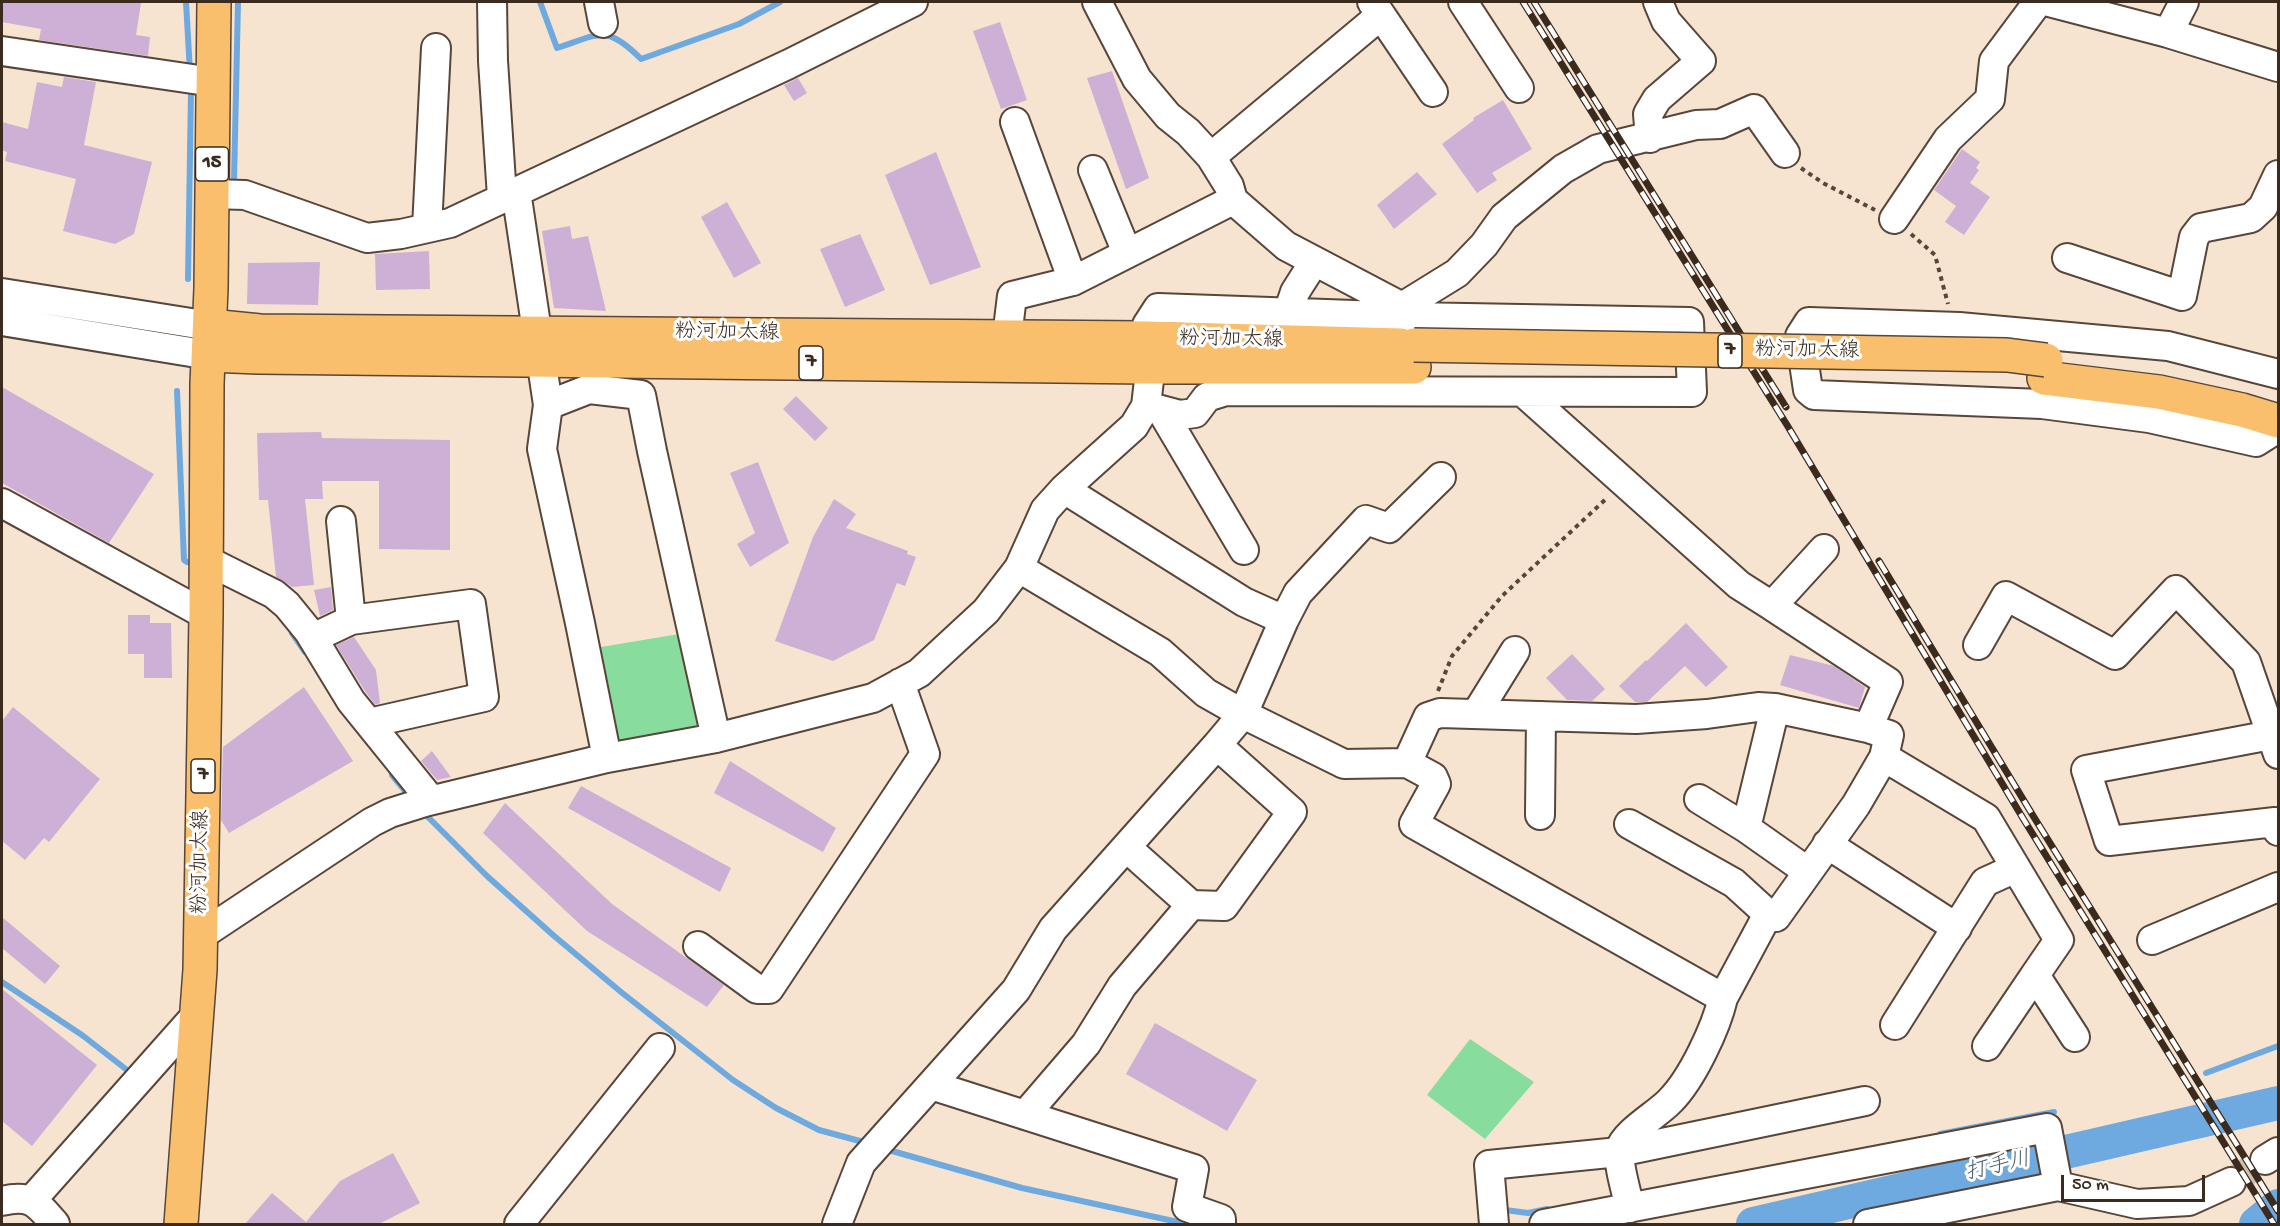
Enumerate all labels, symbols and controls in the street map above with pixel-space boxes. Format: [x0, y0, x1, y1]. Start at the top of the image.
road number: 15 [196, 147, 228, 181]
street label: 粉河加太線 [674, 320, 780, 348]
street label: 粉河加太線 [1178, 327, 1284, 355]
road number: 7 [1718, 334, 1742, 368]
street label: 粉河加太線 [1754, 338, 1860, 366]
road number: 7 [799, 346, 823, 380]
road number: 7 [191, 759, 215, 793]
street label: 粉河加太線 [188, 809, 216, 915]
water label: 打手川 [1963, 1148, 2033, 1188]
scale bar [2064, 1163, 2208, 1201]
text: 50 m [2072, 1175, 2109, 1196]

